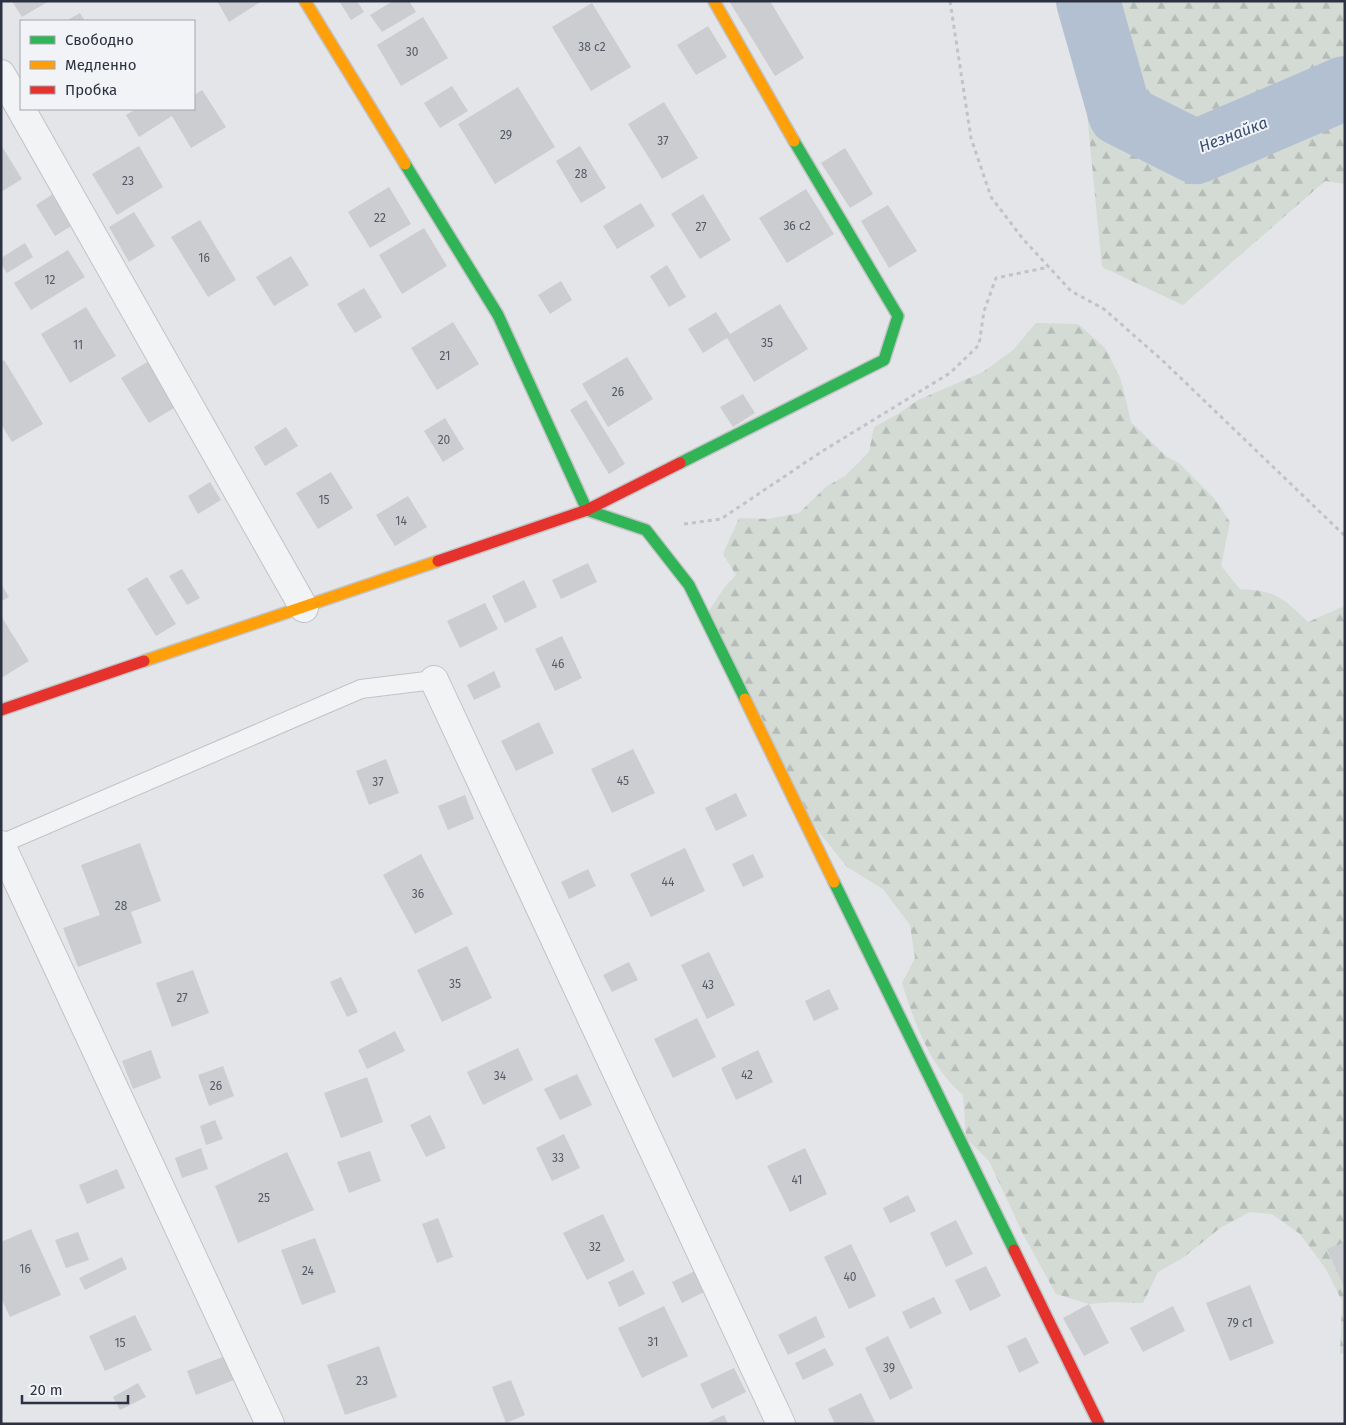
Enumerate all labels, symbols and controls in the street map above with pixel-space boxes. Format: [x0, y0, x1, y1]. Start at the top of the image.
legend [20, 20, 195, 110]
text: Свободно [65, 31, 134, 49]
house number: 38 с2 [578, 40, 606, 54]
house number: 30 [406, 45, 419, 59]
text: Медленно [65, 56, 137, 74]
text: Пробка [65, 81, 117, 99]
water label: Незнайка [1196, 113, 1270, 156]
house number: 29 [500, 128, 512, 142]
house number: 37 [657, 134, 669, 148]
house number: 28 [575, 167, 588, 181]
house number: 23 [122, 174, 134, 188]
house number: 22 [374, 211, 386, 225]
house number: 36 с2 [783, 219, 811, 233]
house number: 27 [695, 220, 707, 234]
house number: 16 [198, 251, 210, 265]
house number: 12 [44, 273, 56, 287]
house number: 35 [761, 336, 773, 350]
house number: 11 [73, 338, 83, 352]
house number: 21 [440, 349, 450, 363]
house number: 26 [612, 385, 624, 399]
house number: 20 [438, 433, 451, 447]
house number: 15 [318, 493, 330, 507]
house number: 14 [395, 514, 407, 528]
house number: 46 [552, 657, 564, 671]
house number: 45 [617, 774, 629, 788]
house number: 37 [372, 775, 384, 789]
house number: 44 [662, 875, 675, 889]
house number: 36 [412, 887, 424, 901]
house number: 28 [115, 899, 128, 913]
house number: 35 [449, 977, 461, 991]
house number: 43 [702, 978, 714, 992]
house number: 27 [176, 991, 188, 1005]
house number: 42 [741, 1068, 753, 1082]
house number: 34 [494, 1069, 507, 1083]
house number: 26 [210, 1079, 222, 1093]
house number: 33 [552, 1151, 564, 1165]
house number: 41 [792, 1173, 802, 1187]
house number: 25 [258, 1191, 270, 1205]
house number: 32 [589, 1240, 601, 1254]
house number: 16 [19, 1262, 31, 1276]
house number: 24 [302, 1264, 315, 1278]
house number: 40 [843, 1270, 857, 1284]
house number: 79 с1 [1227, 1316, 1253, 1330]
house number: 31 [648, 1335, 658, 1349]
house number: 15 [114, 1336, 126, 1350]
house number: 39 [883, 1361, 895, 1375]
scale bar [22, 1372, 129, 1404]
house number: 23 [356, 1374, 368, 1388]
text: 20 m [30, 1381, 63, 1399]

